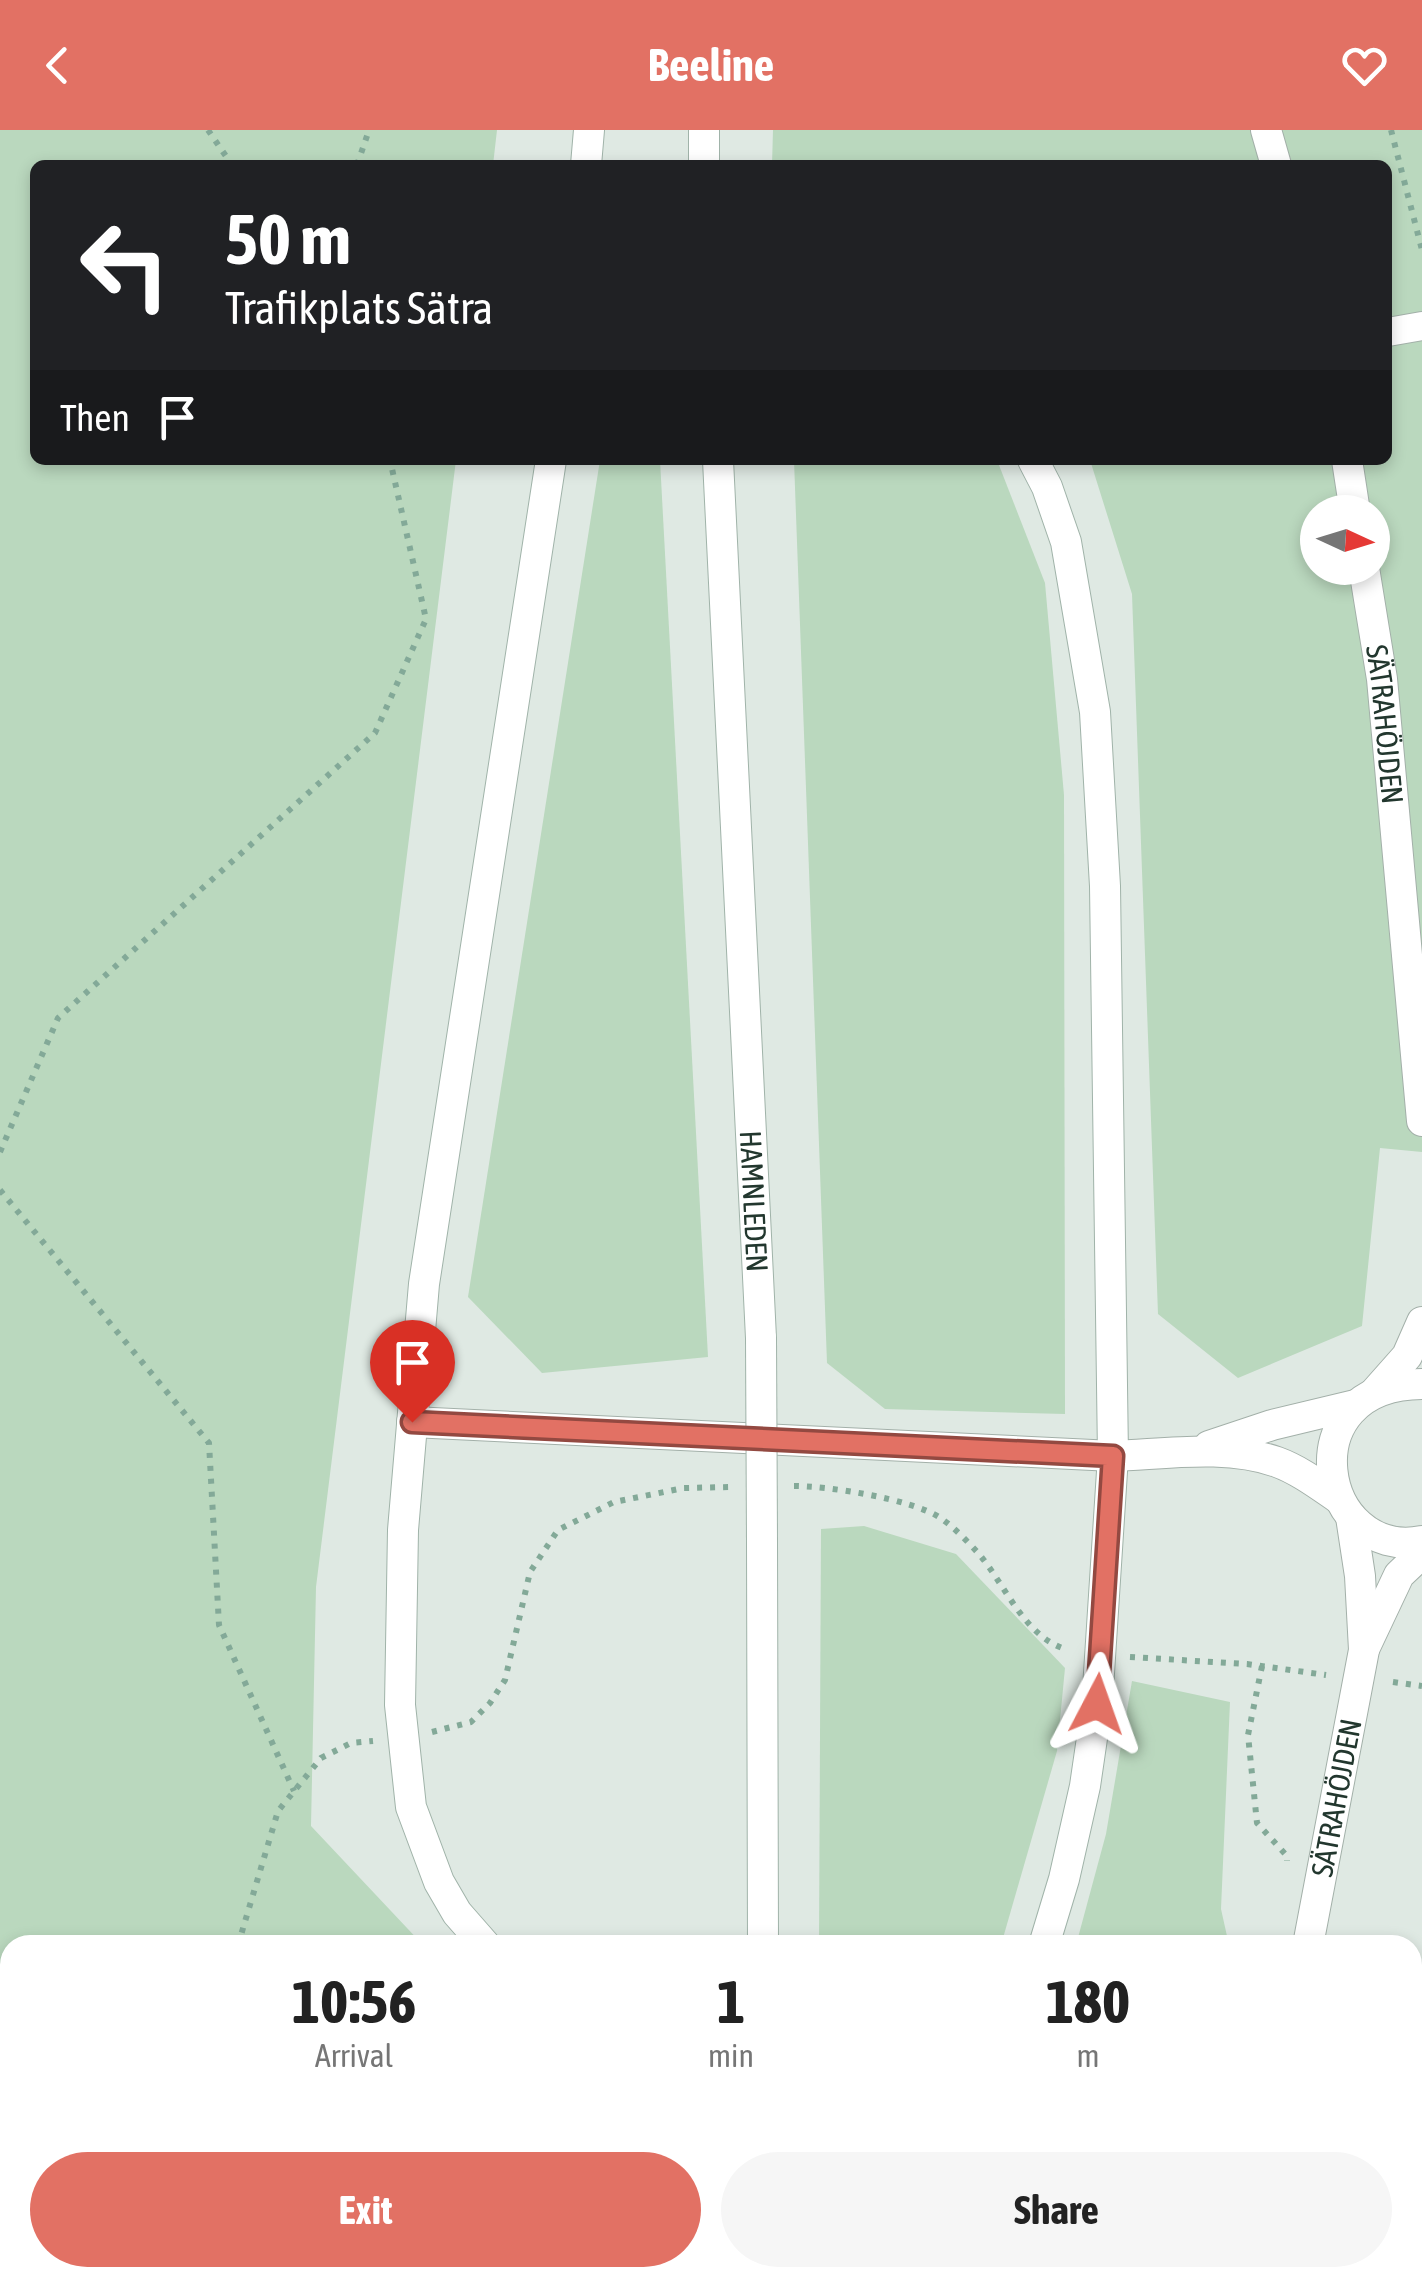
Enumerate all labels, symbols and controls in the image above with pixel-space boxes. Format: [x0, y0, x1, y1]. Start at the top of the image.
icon: back [30, 38, 85, 93]
icon: heart [1337, 38, 1392, 93]
text: Beeline [648, 39, 774, 91]
text: 50 m [225, 199, 351, 279]
icon: left [60, 200, 190, 330]
text: Trafikplats Sätra [225, 282, 493, 334]
icon: arrive [150, 390, 205, 445]
text: Then [60, 396, 130, 439]
north arrow [1300, 495, 1390, 585]
map controls [1300, 495, 1390, 585]
street label: SÄTRAHÖJDEN [1360, 642, 1410, 806]
street label: HAMNLEDEN [734, 1130, 775, 1273]
pin [370, 1320, 455, 1423]
icon: arrive [385, 1335, 440, 1390]
position arrow [1045, 1652, 1149, 1756]
street label: SÄTRAHÖJDEN [1304, 1716, 1368, 1879]
text: 10:56 [292, 1967, 416, 2036]
text: 1 [717, 1967, 745, 2036]
text: 180 [1046, 1967, 1130, 2036]
text: Arrival [315, 2037, 393, 2074]
text: min [708, 2037, 754, 2074]
text: m [1076, 2037, 1100, 2074]
button: Exit [30, 2152, 701, 2267]
button: Share [721, 2152, 1392, 2267]

